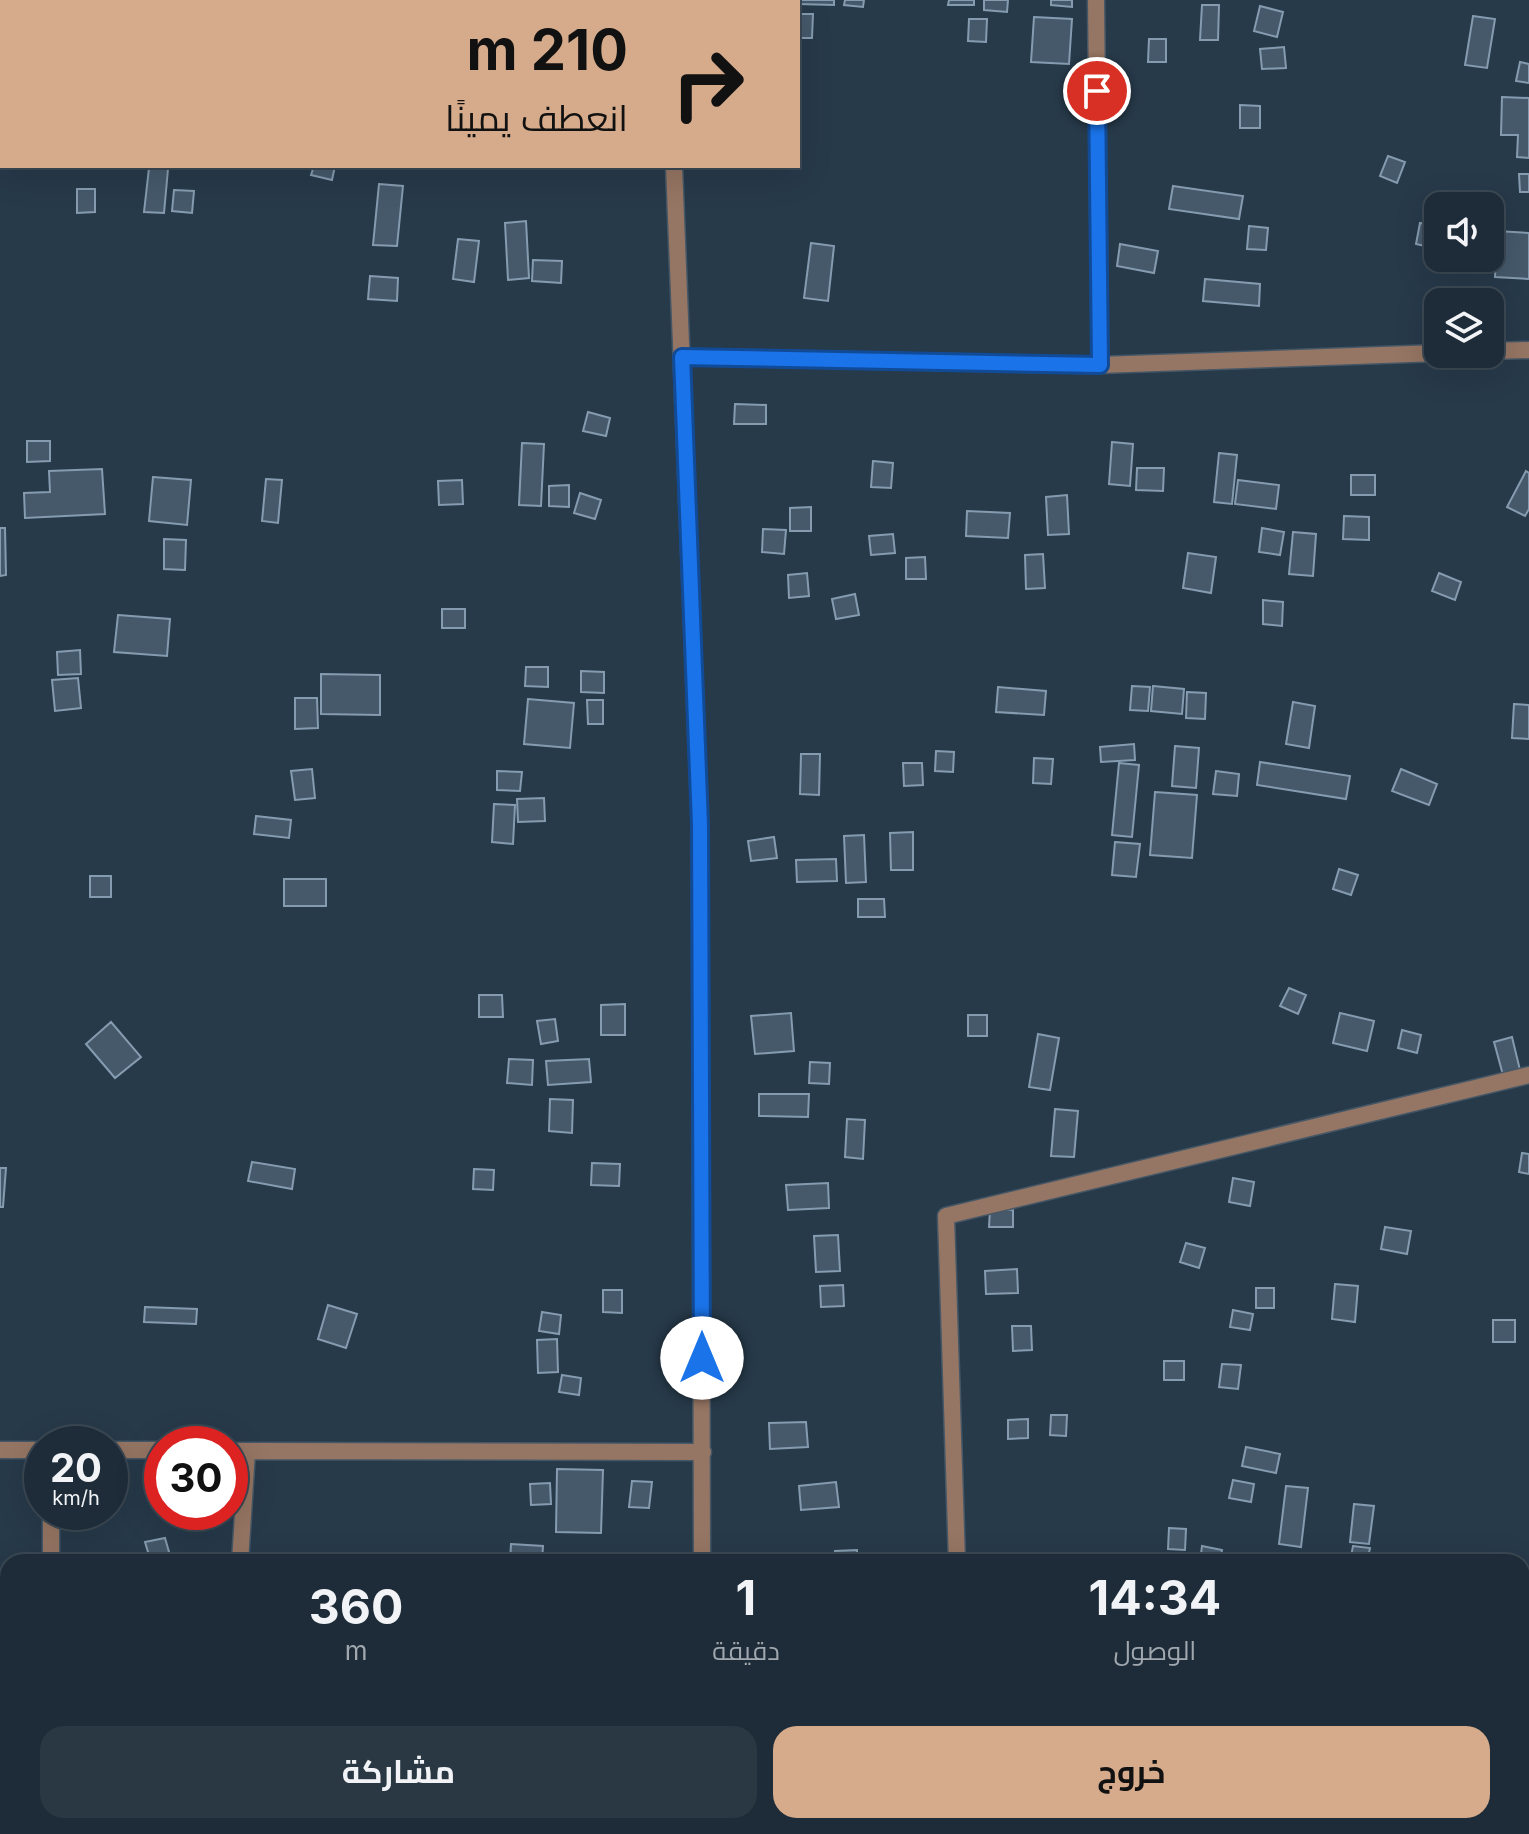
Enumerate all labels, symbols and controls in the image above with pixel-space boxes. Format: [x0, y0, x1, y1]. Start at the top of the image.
text: 210 m [466, 16, 628, 84]
icon: right [656, 32, 760, 136]
pin [1063, 57, 1131, 125]
icon: arrive [1075, 69, 1119, 113]
text: انعطف يمينًا [445, 96, 628, 140]
map controls [1424, 192, 1504, 368]
button: sound [1424, 192, 1504, 272]
button: layers [1424, 288, 1504, 368]
position arrow [660, 1316, 744, 1400]
speed limit sign: 30 [144, 1426, 248, 1530]
text: 20 [50, 1443, 102, 1492]
text: km/h [52, 1486, 100, 1510]
text: 1 [736, 1568, 756, 1627]
text: 14:34 [1089, 1568, 1221, 1627]
text: 360 [309, 1577, 403, 1636]
text: m [345, 1635, 367, 1666]
text: دقيقة [712, 1635, 780, 1666]
text: الوصول [1113, 1635, 1196, 1666]
button: مشاركة [40, 1726, 757, 1818]
button: خروج [773, 1726, 1490, 1818]

